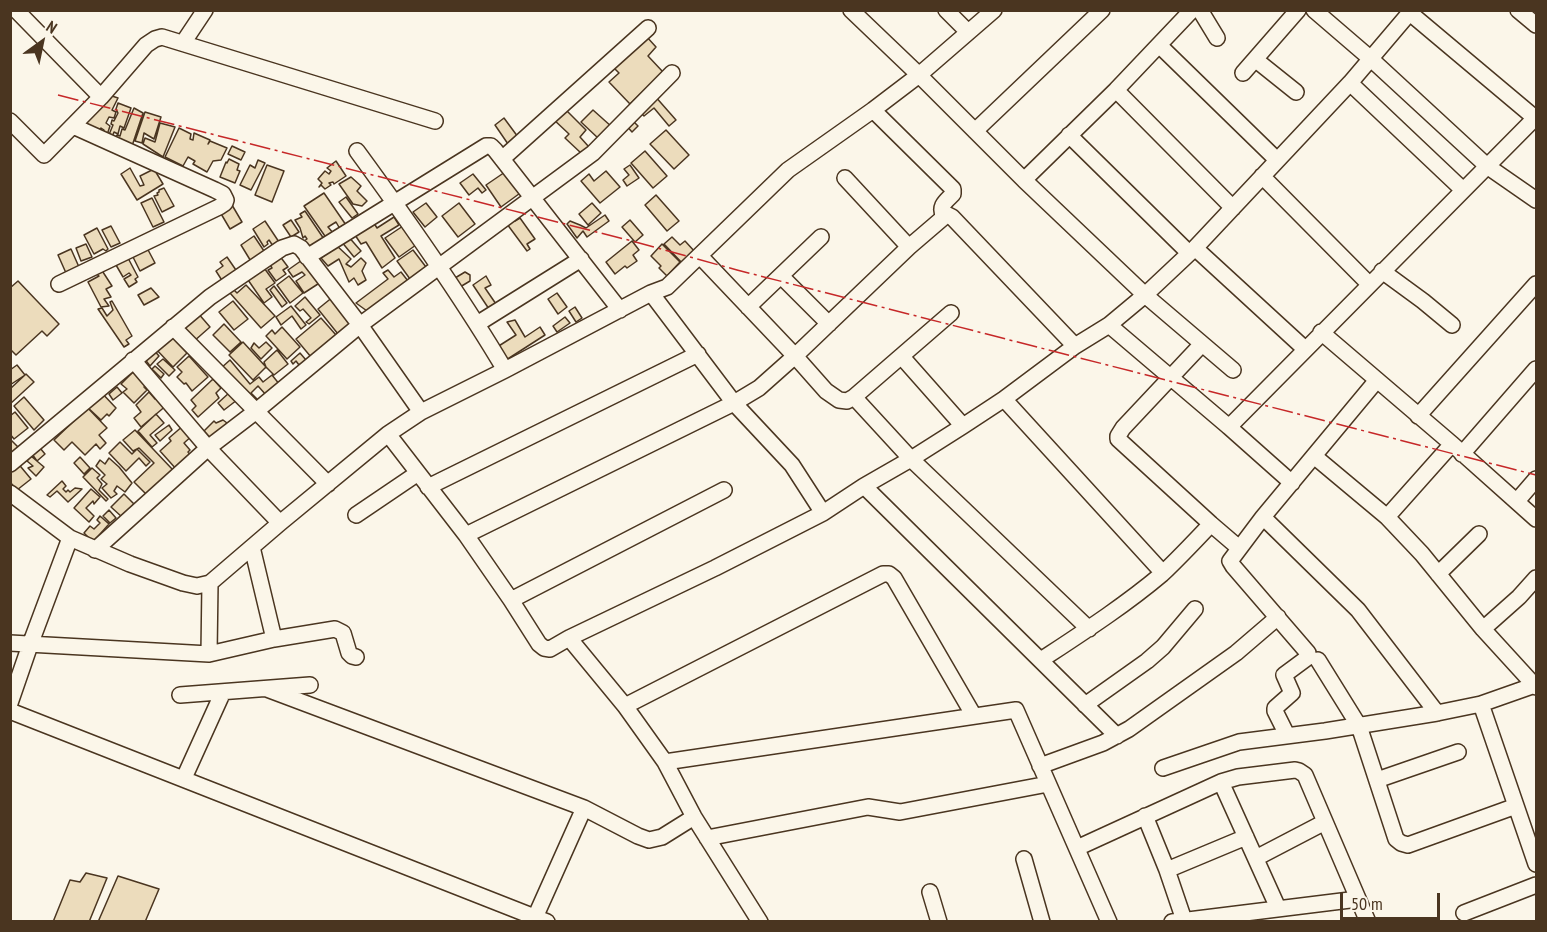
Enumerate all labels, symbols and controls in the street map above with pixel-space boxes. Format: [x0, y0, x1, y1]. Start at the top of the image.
north arrow [12, 12, 72, 72]
text: N [43, 16, 61, 38]
scale bar [1343, 881, 1444, 919]
text: 50 m [1351, 892, 1383, 915]

